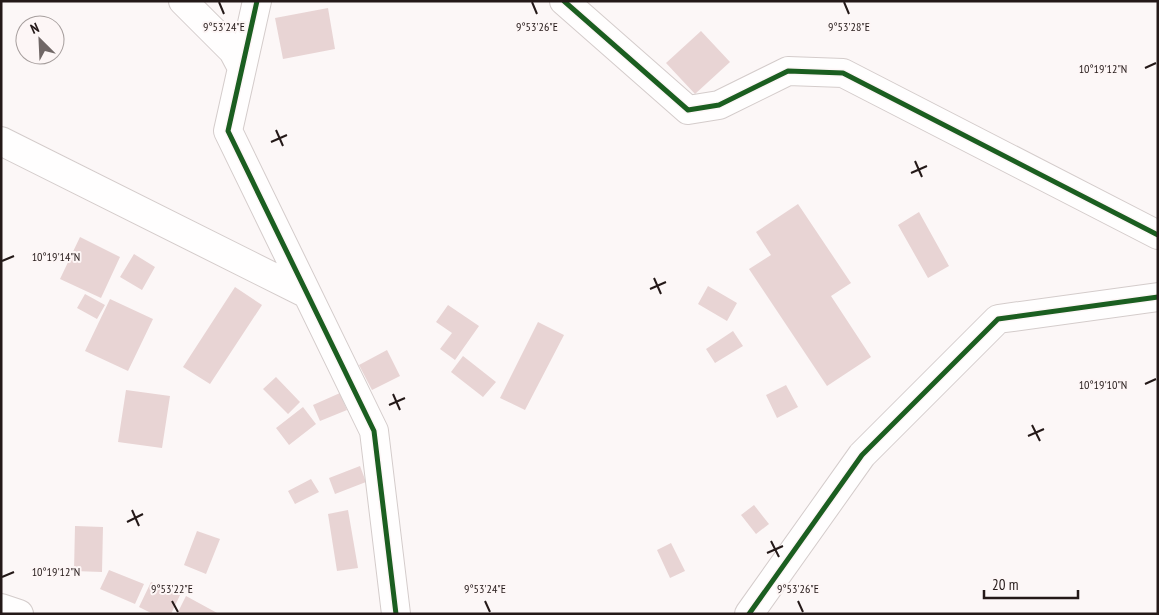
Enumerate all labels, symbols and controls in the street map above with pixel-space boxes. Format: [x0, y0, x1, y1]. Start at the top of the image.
north arrow [15, 15, 65, 65]
text: N [28, 18, 42, 38]
text: 9°53'24"E [203, 19, 245, 34]
text: 9°53'26"E [516, 19, 558, 34]
text: 9°53'28"E [828, 19, 870, 34]
text: 10°19'12"N [1079, 61, 1127, 76]
text: 10°19'14"N [32, 249, 80, 264]
text: 10°19'10"N [1079, 377, 1127, 392]
text: 10°19'12"N [32, 564, 80, 579]
scale bar [984, 568, 1078, 600]
text: 20 m [992, 575, 1018, 594]
text: 9°53'22"E [151, 581, 193, 596]
text: 9°53'24"E [464, 581, 506, 596]
text: 9°53'26"E [777, 581, 819, 596]

